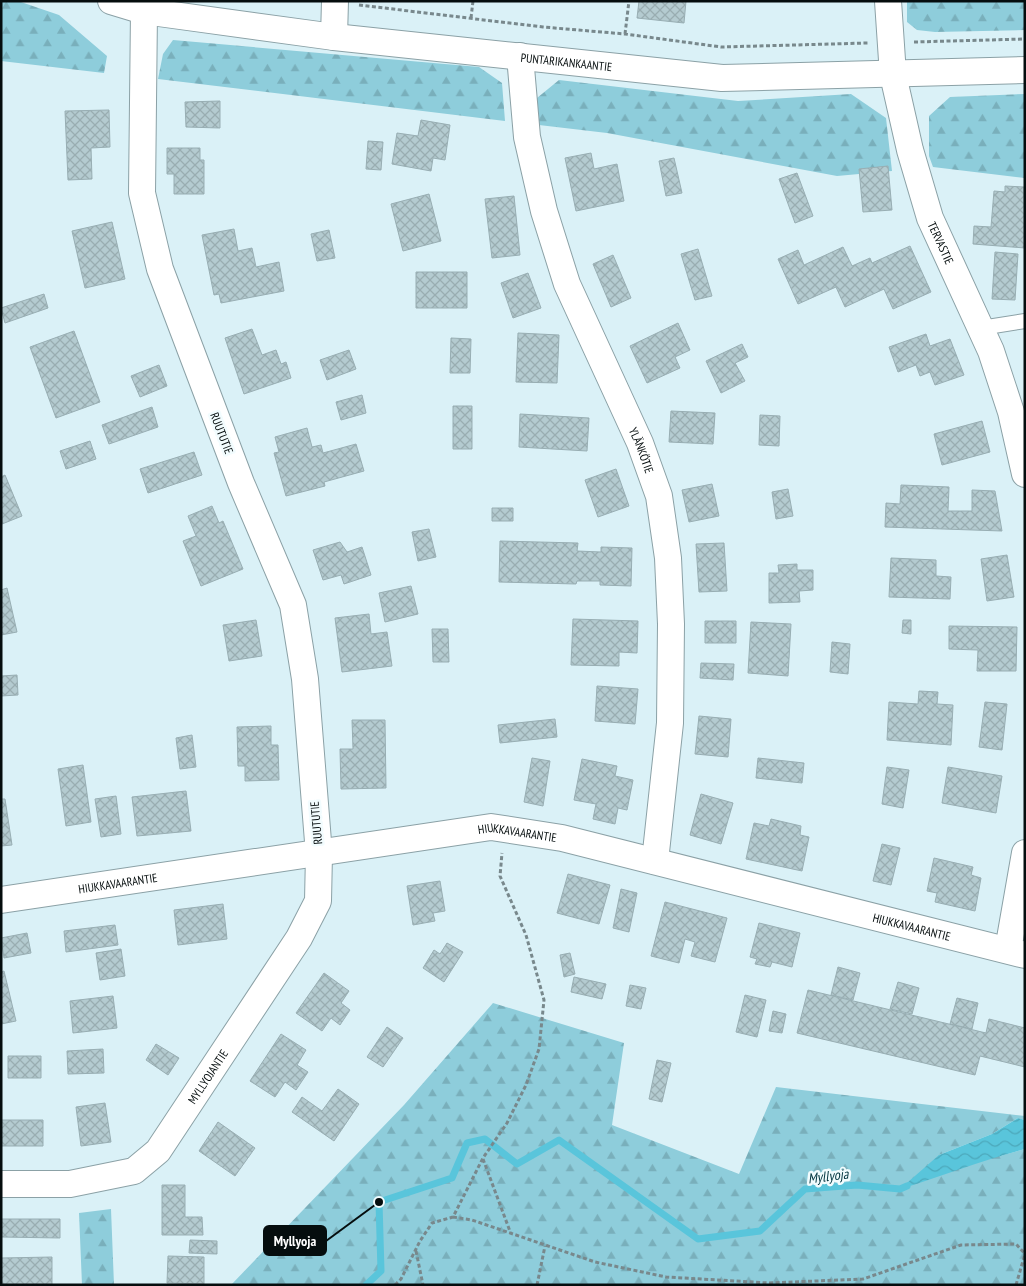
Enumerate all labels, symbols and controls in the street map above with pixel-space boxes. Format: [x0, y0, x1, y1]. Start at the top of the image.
street label: PUNTARIKANKAANTIE [520, 49, 613, 74]
street label: TERVASTIE [925, 219, 957, 266]
street label: RUUTUTIE [207, 410, 237, 456]
street label: YLÄNKÖTIE [626, 425, 658, 475]
street label: RUUTUTIE [307, 801, 325, 845]
street label: HIUKKAVAARANTIE [477, 819, 558, 845]
street label: HIUKKAVAARANTIE [77, 869, 158, 896]
street label: HIUKKAVAARANTIE [871, 909, 952, 943]
street label: MYLLYOJANTIE [184, 1046, 231, 1106]
water label: Myllyoja [807, 1164, 851, 1187]
callout: Myllyoja [264, 1226, 326, 1255]
text: Myllyoja [274, 1232, 316, 1250]

